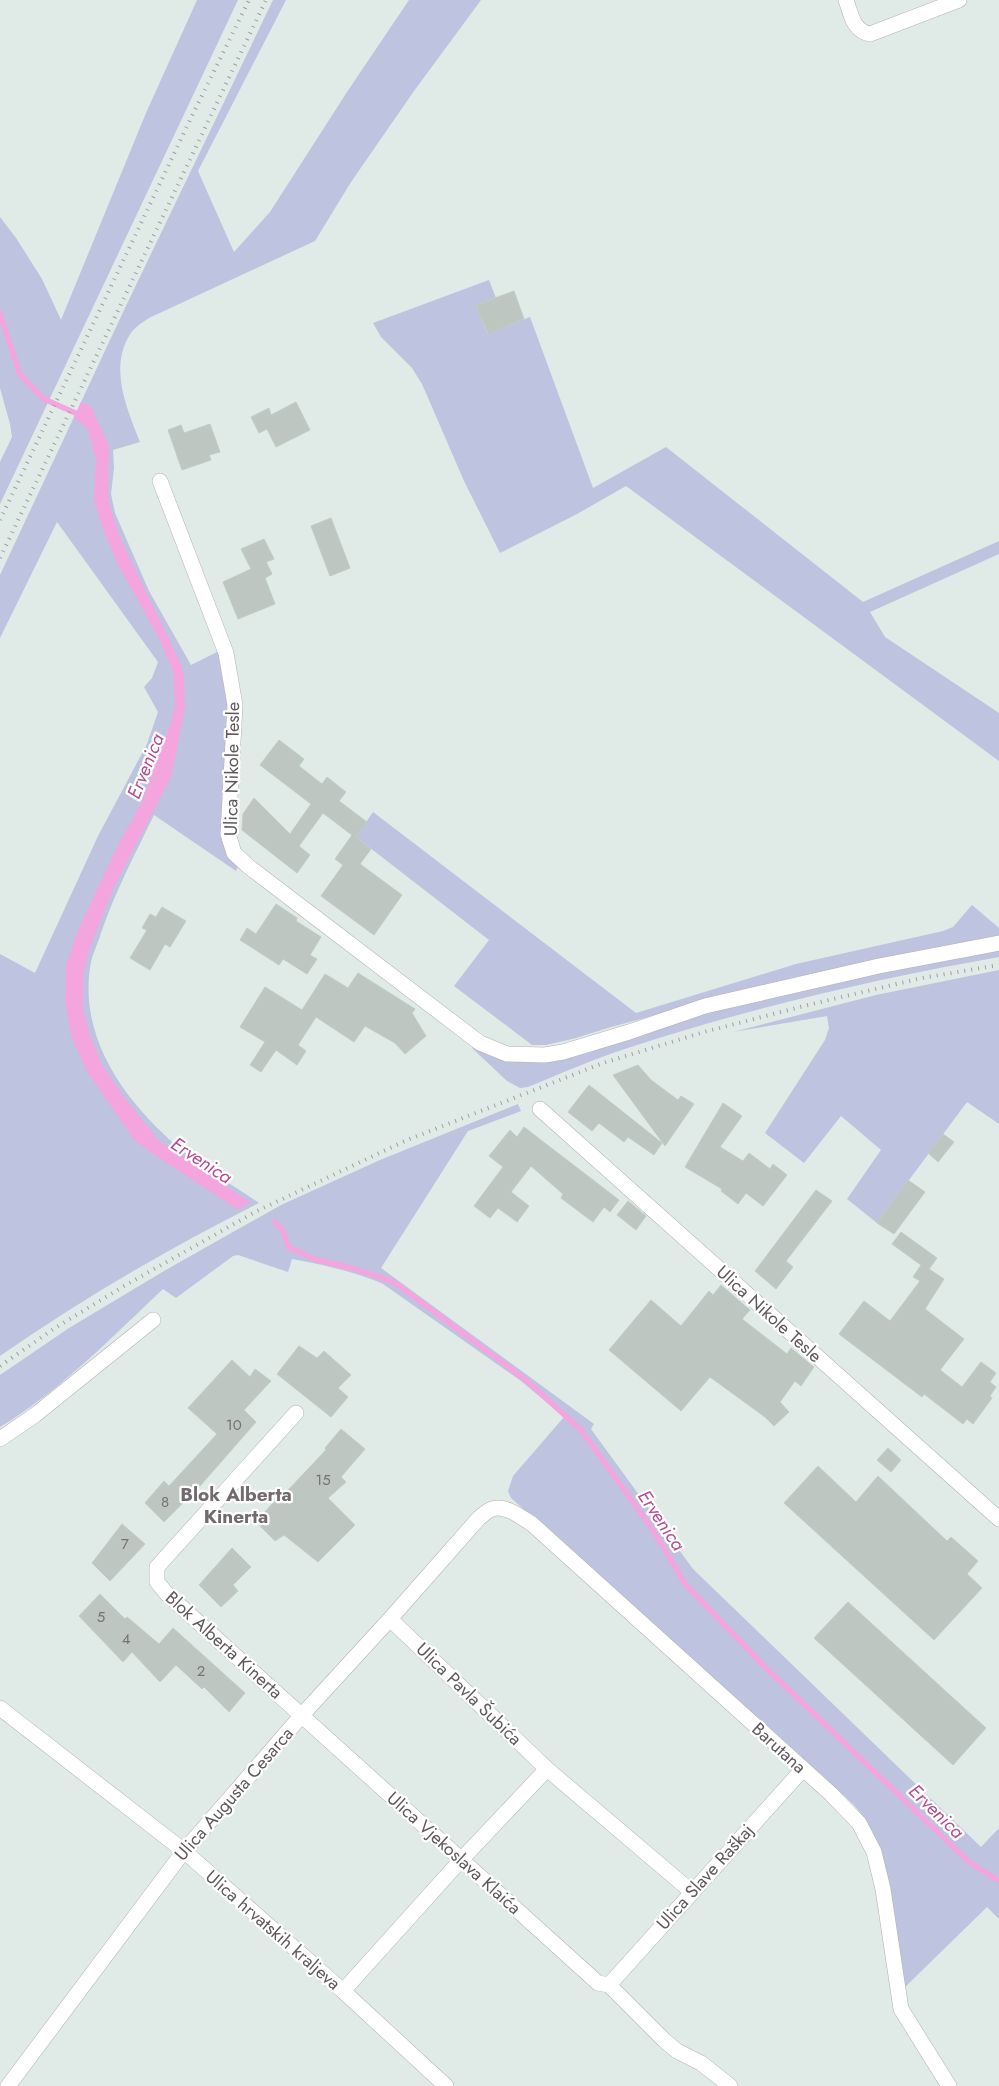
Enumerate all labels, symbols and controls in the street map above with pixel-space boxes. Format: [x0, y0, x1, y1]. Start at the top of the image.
street label: Ulica Nikole Tesle [218, 702, 246, 836]
water label: Ervenica [120, 729, 171, 803]
water label: Ervenica [166, 1131, 238, 1191]
street label: Ulica Nikole Tesle [710, 1259, 828, 1369]
house number: 10 [226, 1414, 242, 1436]
house number: 15 [315, 1469, 331, 1491]
district label: Blok Alberta Kinerta [180, 1481, 292, 1530]
water label: Ervenica [631, 1484, 692, 1556]
house number: 8 [161, 1491, 169, 1513]
house number: 7 [121, 1533, 129, 1555]
street label: Blok Alberta Kinerta [160, 1585, 288, 1705]
house number: 5 [97, 1606, 105, 1628]
house number: 4 [122, 1628, 131, 1650]
street label: Ulica Pavla Šubića [410, 1637, 528, 1751]
house number: 2 [197, 1660, 205, 1682]
street label: Barutana [746, 1716, 812, 1780]
street label: Ulica Augusta Cesarca [169, 1721, 299, 1867]
water label: Ervenica [903, 1778, 971, 1845]
street label: Ulica Vjekoslava Klaića [381, 1786, 527, 1920]
street label: Ulica Slave Raškaj [650, 1818, 760, 1936]
street label: Ulica hrvatskih kraljeva [200, 1864, 346, 1996]

